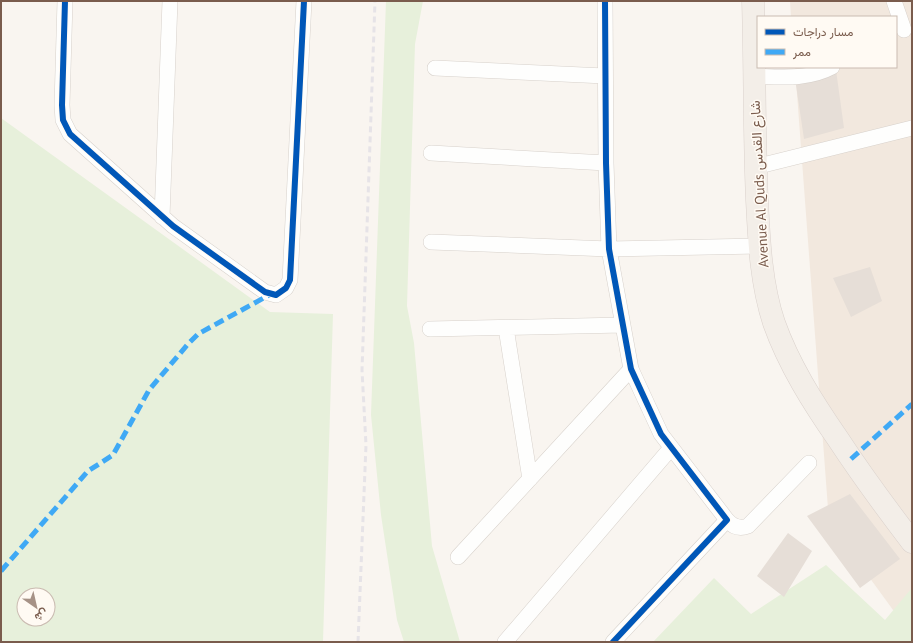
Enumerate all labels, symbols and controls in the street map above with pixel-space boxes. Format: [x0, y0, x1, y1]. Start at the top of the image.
legend [757, 16, 897, 68]
text: مسار دراجات [793, 24, 853, 40]
text: ممر [792, 44, 811, 60]
street label: Avenue Al Quds شارع القدس [746, 100, 774, 268]
north arrow [16, 587, 56, 627]
text: ش [32, 606, 51, 625]

